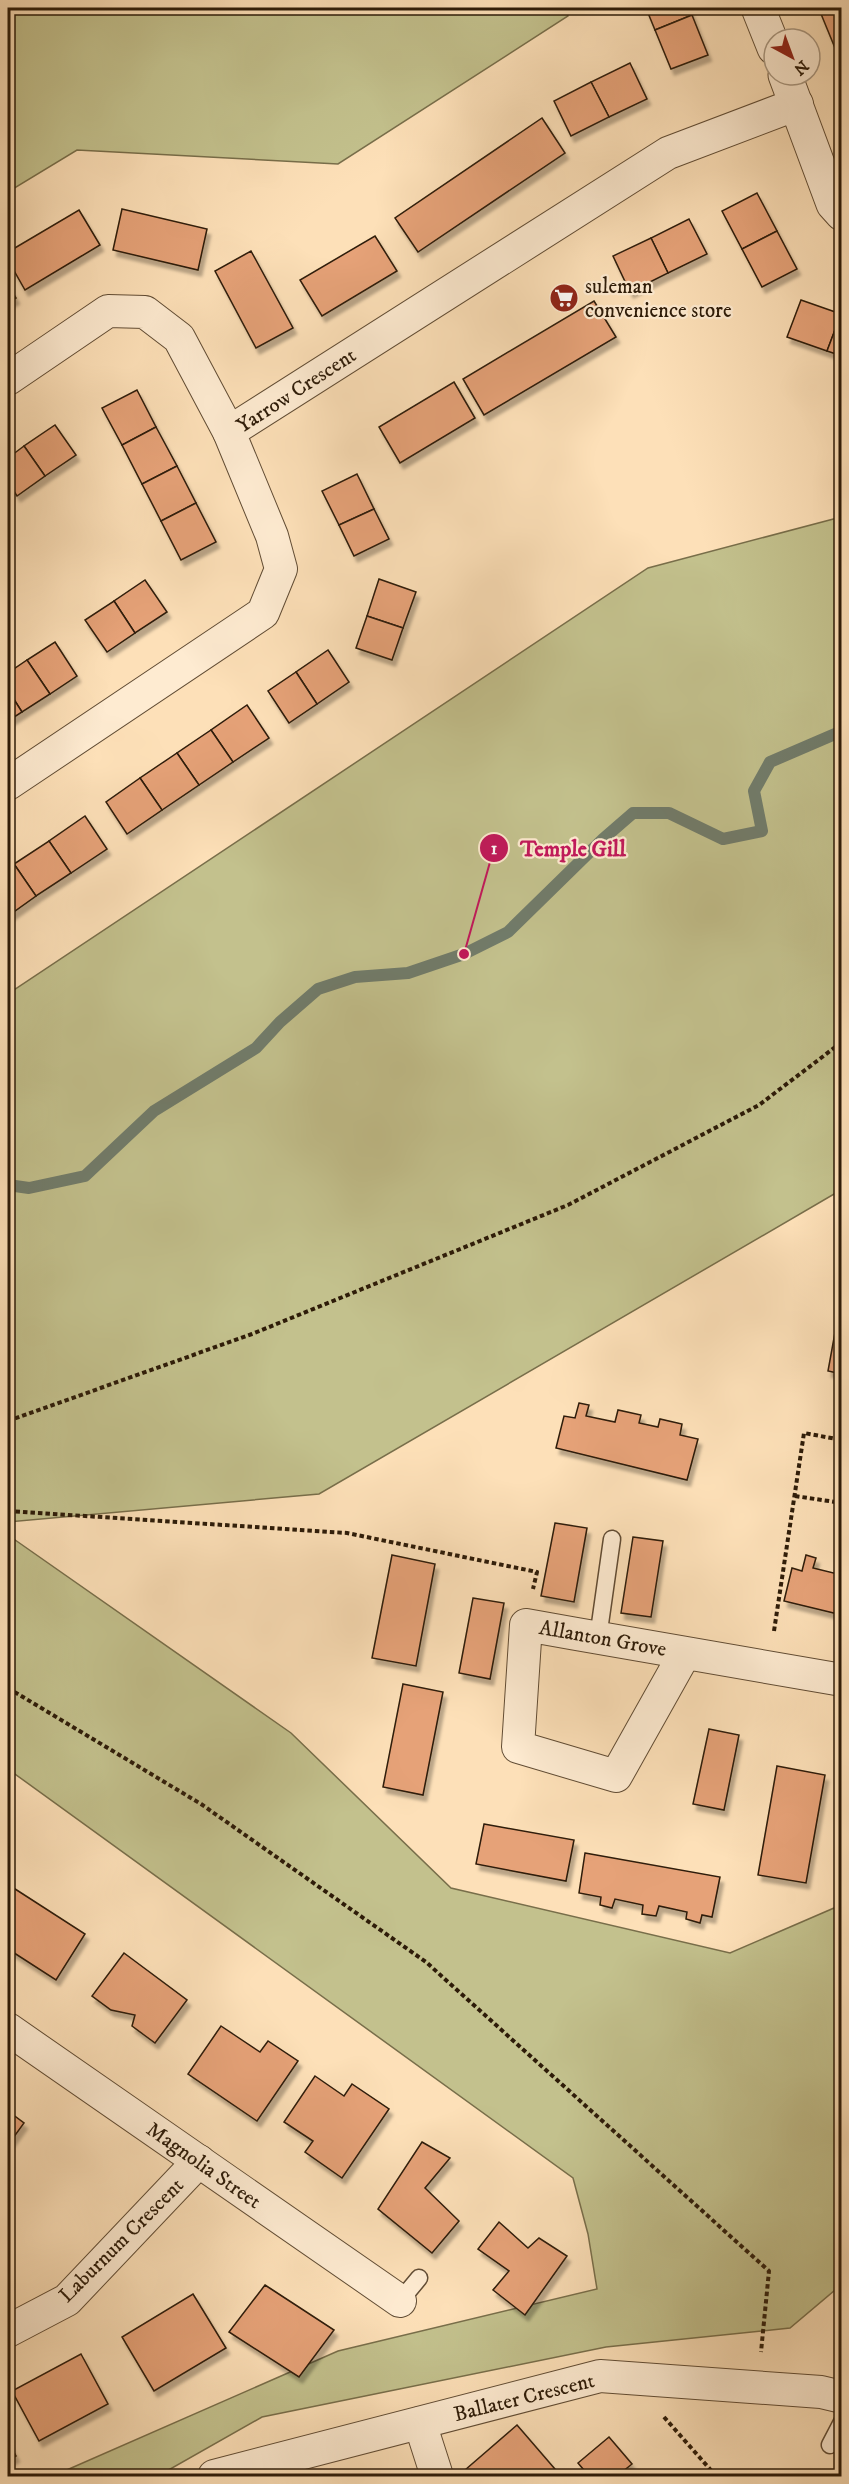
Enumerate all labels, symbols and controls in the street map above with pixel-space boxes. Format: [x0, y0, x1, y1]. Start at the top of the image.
north arrow [762, 27, 822, 87]
text: N [790, 56, 813, 79]
place label: suleman convenience store [585, 274, 732, 324]
supermarket icon: suleman convenience store [548, 282, 580, 314]
street label: Yarrow Crescent [232, 342, 361, 439]
callout: Temple Gill [479, 828, 638, 868]
text: Temple Gill [519, 836, 626, 863]
text: 1 [491, 838, 498, 860]
street label: Allanton Grove [537, 1615, 669, 1663]
street label: Magnolia Street [141, 2117, 266, 2215]
street label: Laburnum Crescent [54, 2173, 190, 2309]
street label: Ballater Crescent [451, 2368, 598, 2428]

